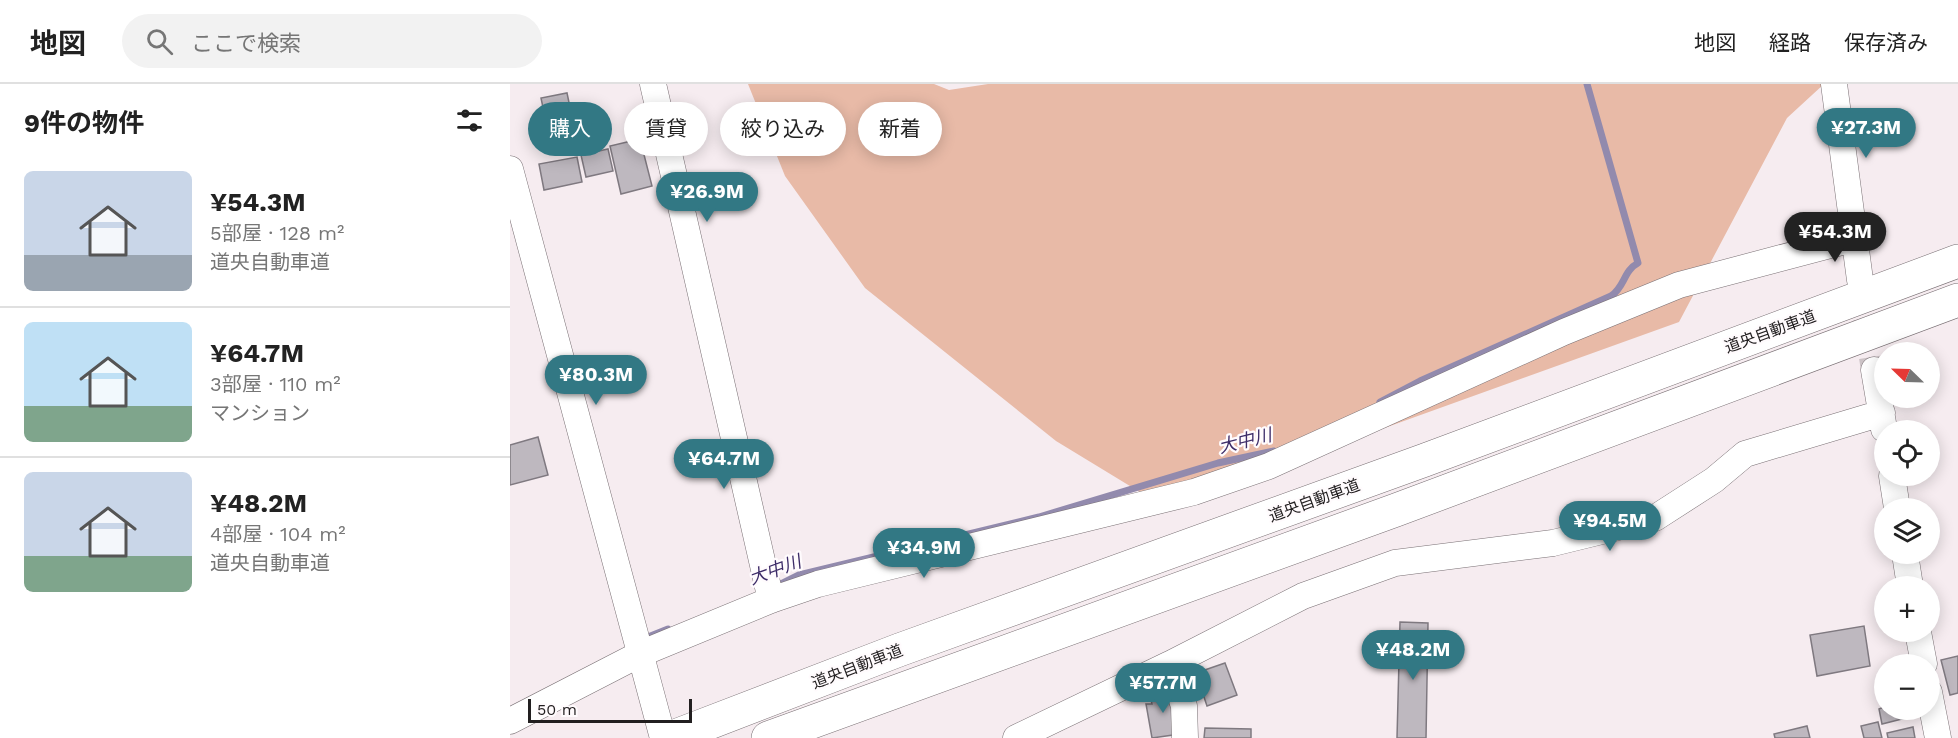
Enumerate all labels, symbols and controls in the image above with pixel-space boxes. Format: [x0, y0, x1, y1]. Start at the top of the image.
search box [122, 14, 542, 68]
icon: search [143, 25, 176, 58]
text: 地図 [30, 27, 86, 60]
text: 地図 [1694, 30, 1736, 55]
text: 経路 [1769, 30, 1811, 55]
text: 保存済み [1844, 30, 1928, 55]
text: ここで検索 [191, 31, 301, 56]
chip: 購入 [528, 102, 612, 156]
chip: 賃貸 [624, 102, 708, 156]
chip: 絞り込み [720, 102, 846, 156]
chip: 新着 [858, 102, 942, 156]
icon: filters [453, 104, 486, 137]
text: 9件の物件 [24, 108, 144, 138]
pin: ¥27.3M [1817, 108, 1915, 159]
text: ¥27.3M [1831, 115, 1901, 139]
pin: ¥26.9M [658, 172, 756, 223]
text: ¥26.9M [670, 179, 744, 203]
text: ¥54.3M [210, 187, 306, 217]
icon: home [72, 195, 144, 267]
pin: ¥54.3M [1786, 212, 1884, 263]
text: ¥54.3M [1798, 219, 1872, 243]
text: 5部屋 · 128 m² [210, 221, 344, 245]
text: 道央自動車道 [210, 250, 330, 274]
street label: 道央自動車道 [1722, 306, 1819, 357]
text: ¥64.7M [210, 338, 304, 368]
north arrow [1874, 342, 1940, 408]
map controls [1874, 342, 1940, 720]
icon: home [72, 346, 144, 418]
pin: ¥80.3M [547, 355, 645, 406]
text: ¥80.3M [559, 362, 633, 386]
text: 3部屋 · 110 m² [210, 372, 341, 396]
text: マンション [210, 401, 310, 425]
button: locate [1874, 420, 1940, 486]
water label: 大中川 [1216, 423, 1276, 457]
pin: ¥64.7M [675, 439, 773, 490]
text: ¥64.7M [688, 446, 760, 470]
street label: 道央自動車道 [1266, 475, 1363, 526]
text: ¥48.2M [210, 488, 307, 518]
icon: home [72, 496, 144, 568]
button: layers [1874, 498, 1940, 564]
pin: ¥94.5M [1561, 501, 1659, 552]
text: ¥94.5M [1573, 508, 1647, 532]
text: 4部屋 · 104 m² [210, 522, 346, 546]
pin: ¥34.9M [875, 528, 973, 579]
text: ¥34.9M [887, 535, 961, 559]
water label: 大中川 [746, 550, 806, 589]
text: 道央自動車道 [210, 551, 330, 575]
button: + [1874, 576, 1940, 642]
pin: ¥48.2M [1364, 630, 1462, 681]
text: ¥48.2M [1376, 637, 1450, 661]
street label: 道央自動車道 [809, 640, 905, 693]
button: − [1874, 654, 1940, 720]
pin: ¥57.7M [1114, 663, 1212, 714]
text: ¥57.7M [1129, 670, 1197, 694]
scale bar [528, 696, 692, 724]
text: 50 m [537, 700, 577, 719]

